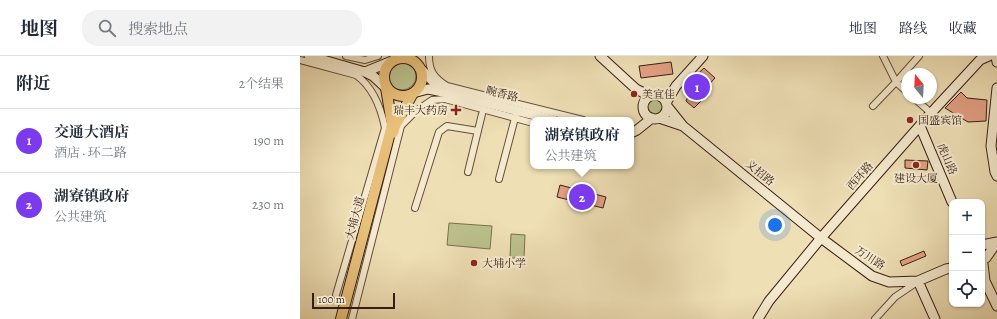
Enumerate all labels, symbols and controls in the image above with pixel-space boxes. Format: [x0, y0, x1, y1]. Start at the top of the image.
search box [82, 10, 362, 46]
text: 地图 [20, 16, 58, 42]
icon: search [96, 17, 118, 39]
text: 搜索地点 [128, 19, 188, 39]
text: 地图 [849, 19, 877, 38]
text: 路线 [899, 19, 927, 38]
text: 收藏 [949, 19, 977, 38]
north arrow [901, 68, 937, 104]
text: 附近 [16, 72, 50, 95]
pin: 1 [684, 72, 710, 102]
text: 2个结果 [239, 75, 284, 92]
street label: 畹香路 [484, 83, 520, 105]
place label: 美宜佳 [642, 87, 675, 102]
marker: 美宜佳 [629, 89, 639, 99]
place label: 瑞丰大药房 [393, 103, 448, 118]
marker: 瑞丰大药房 [451, 105, 461, 115]
place label: 国盛宾馆 [918, 113, 962, 128]
marker: 国盛宾馆 [905, 115, 915, 125]
popup [530, 117, 634, 169]
text: 交通大酒店 [54, 122, 129, 142]
text: 湖寮镇政府 [544, 125, 620, 145]
text: 1 [27, 132, 31, 149]
text: 190 m [253, 132, 284, 149]
street label: 虎山路 [934, 141, 960, 177]
text: 酒店 · 环二路 [54, 144, 127, 161]
text: 公共建筑 [544, 147, 597, 164]
street label: 义招路 [742, 157, 778, 189]
street label: 西环路 [844, 159, 876, 193]
marker: 建设大厦 [911, 160, 921, 170]
place label: 建设大厦 [894, 171, 938, 186]
pin: 2 [569, 182, 595, 212]
text: 湖寮镇政府 [54, 186, 129, 206]
street label: 大埔大道 [342, 195, 368, 241]
text: 2 [26, 196, 32, 213]
text: 230 m [252, 196, 284, 213]
map controls [949, 199, 985, 307]
button: + [949, 199, 985, 235]
text: 公共建筑 [54, 208, 106, 225]
your location [765, 215, 785, 235]
button: − [949, 235, 985, 271]
street label: 万川路 [852, 243, 888, 273]
place label: 大埔小学 [482, 256, 526, 271]
marker: 大埔小学 [469, 258, 479, 268]
button: locate [949, 271, 985, 307]
scale bar [312, 291, 395, 310]
text: 100 m [318, 292, 345, 307]

